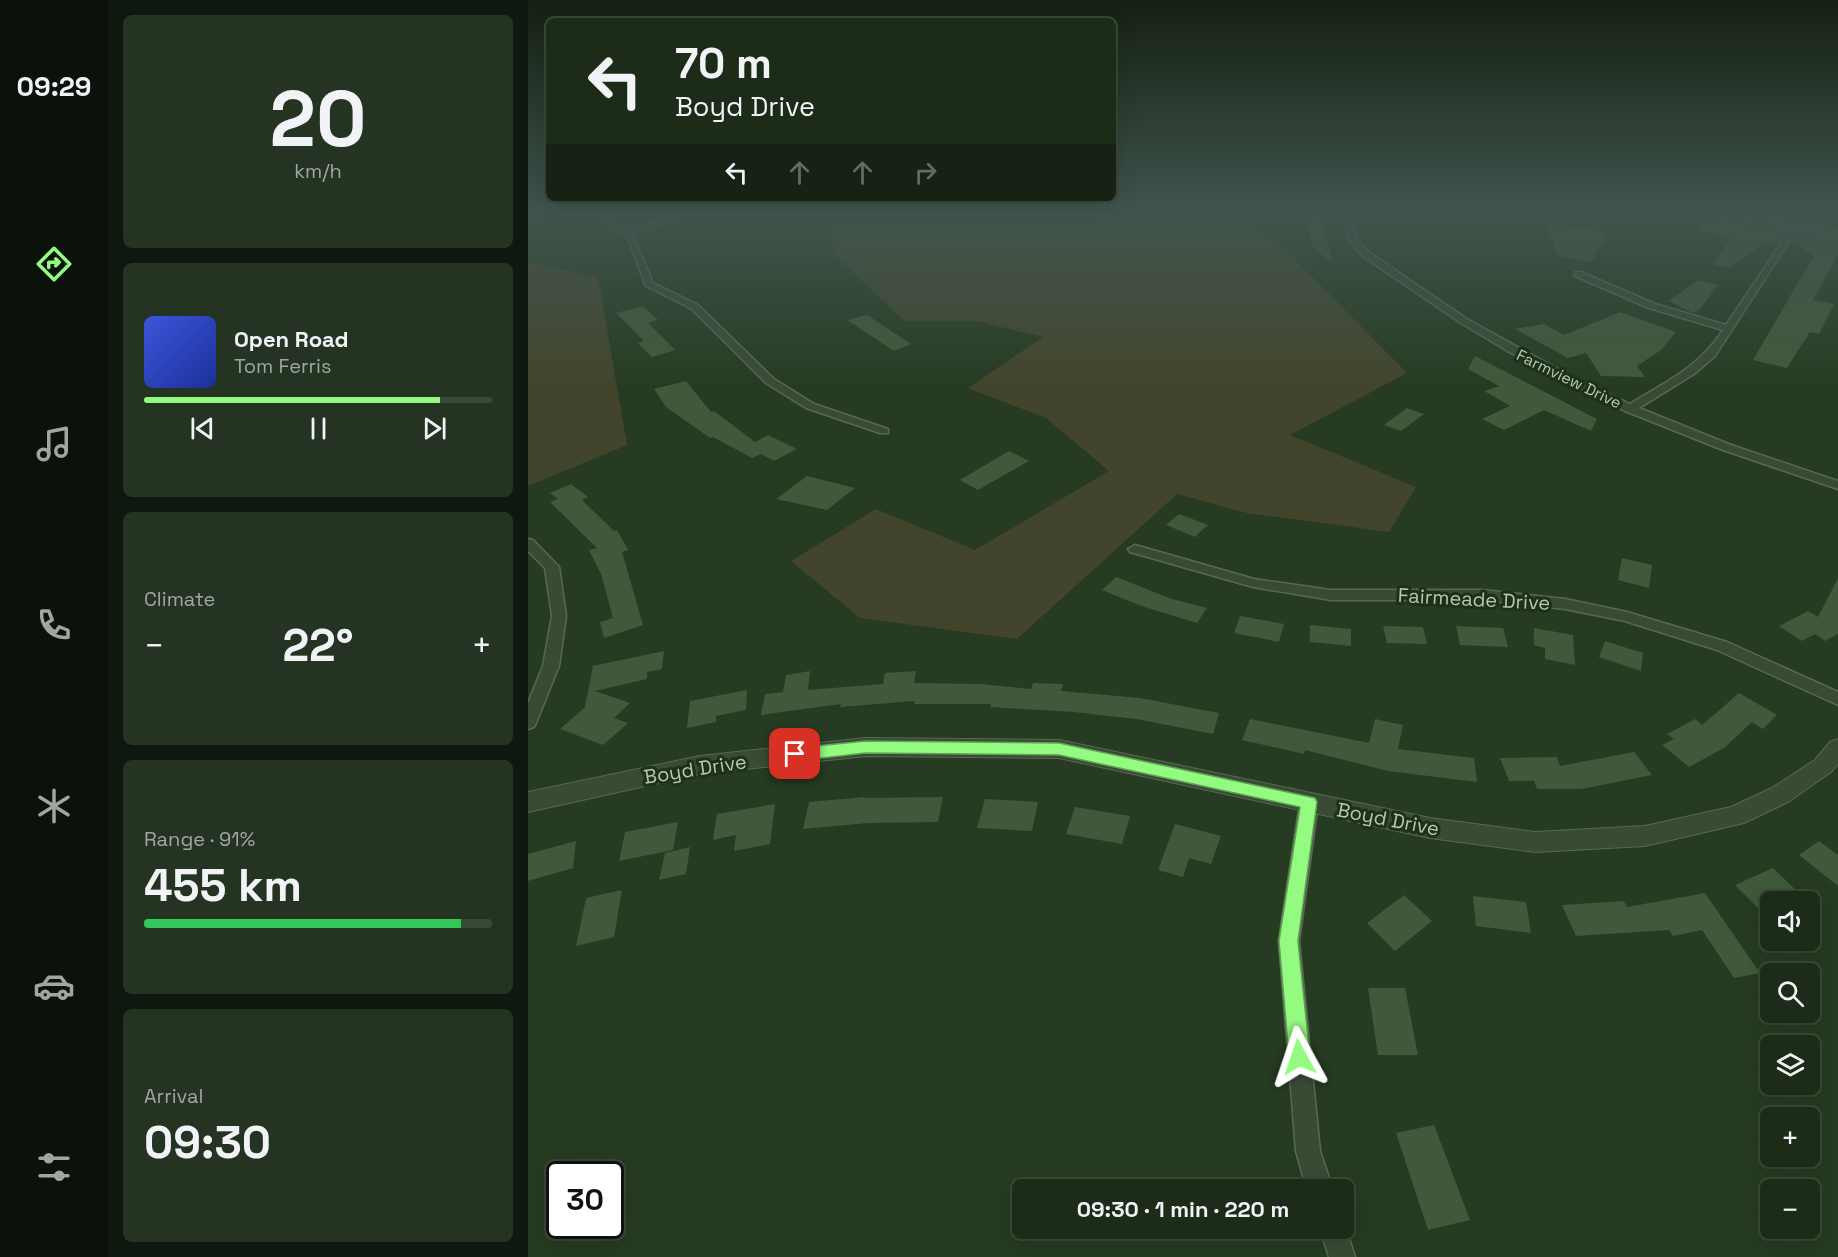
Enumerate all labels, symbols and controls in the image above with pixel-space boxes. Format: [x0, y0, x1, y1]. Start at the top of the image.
text: 70 m [675, 37, 772, 90]
icon: left [576, 42, 654, 120]
text: 09:29 [17, 69, 91, 104]
text: 20 [270, 69, 366, 169]
text: Boyd Drive [675, 89, 815, 124]
icon: left [720, 156, 753, 189]
icon: ahead [783, 156, 816, 189]
icon: ahead [846, 156, 879, 189]
icon: right [909, 156, 942, 189]
text: km/h [294, 158, 342, 184]
icon: directions [33, 243, 75, 285]
text: Open Road [234, 325, 349, 353]
street label: Farmview Drive [1513, 344, 1625, 414]
text: Tom Ferris [234, 353, 332, 379]
icon: previous [186, 412, 219, 445]
icon: pause [302, 412, 335, 445]
icon: next [418, 412, 451, 445]
icon: music [33, 423, 75, 465]
street label: Fairmeade Drive [1397, 582, 1551, 616]
text: Climate [144, 586, 215, 612]
icon: phone [33, 604, 75, 646]
text: 22° [282, 617, 354, 674]
text: − [144, 625, 164, 667]
text: + [472, 625, 492, 667]
pin [769, 728, 820, 779]
icon: arrive [778, 737, 811, 770]
street label: Boyd Drive [642, 748, 748, 790]
icon: climate [33, 785, 75, 827]
street label: Boyd Drive [1335, 796, 1441, 842]
text: Range · 91% [144, 826, 255, 852]
text: 455 km [144, 857, 302, 914]
map controls [1760, 891, 1820, 1239]
button: sound [1760, 891, 1820, 951]
button: search [1760, 963, 1820, 1023]
icon: car [33, 965, 75, 1007]
position arrow [1267, 1025, 1331, 1089]
button: layers [1760, 1035, 1820, 1095]
text: Arrival [144, 1083, 203, 1109]
button: + [1760, 1107, 1820, 1167]
text: 09:30 [144, 1114, 271, 1171]
icon: filters [33, 1146, 75, 1188]
speed limit sign: 30 [546, 1161, 624, 1239]
button: − [1760, 1179, 1820, 1239]
text: 09:30 · 1 min · 220 m [1077, 1195, 1289, 1223]

